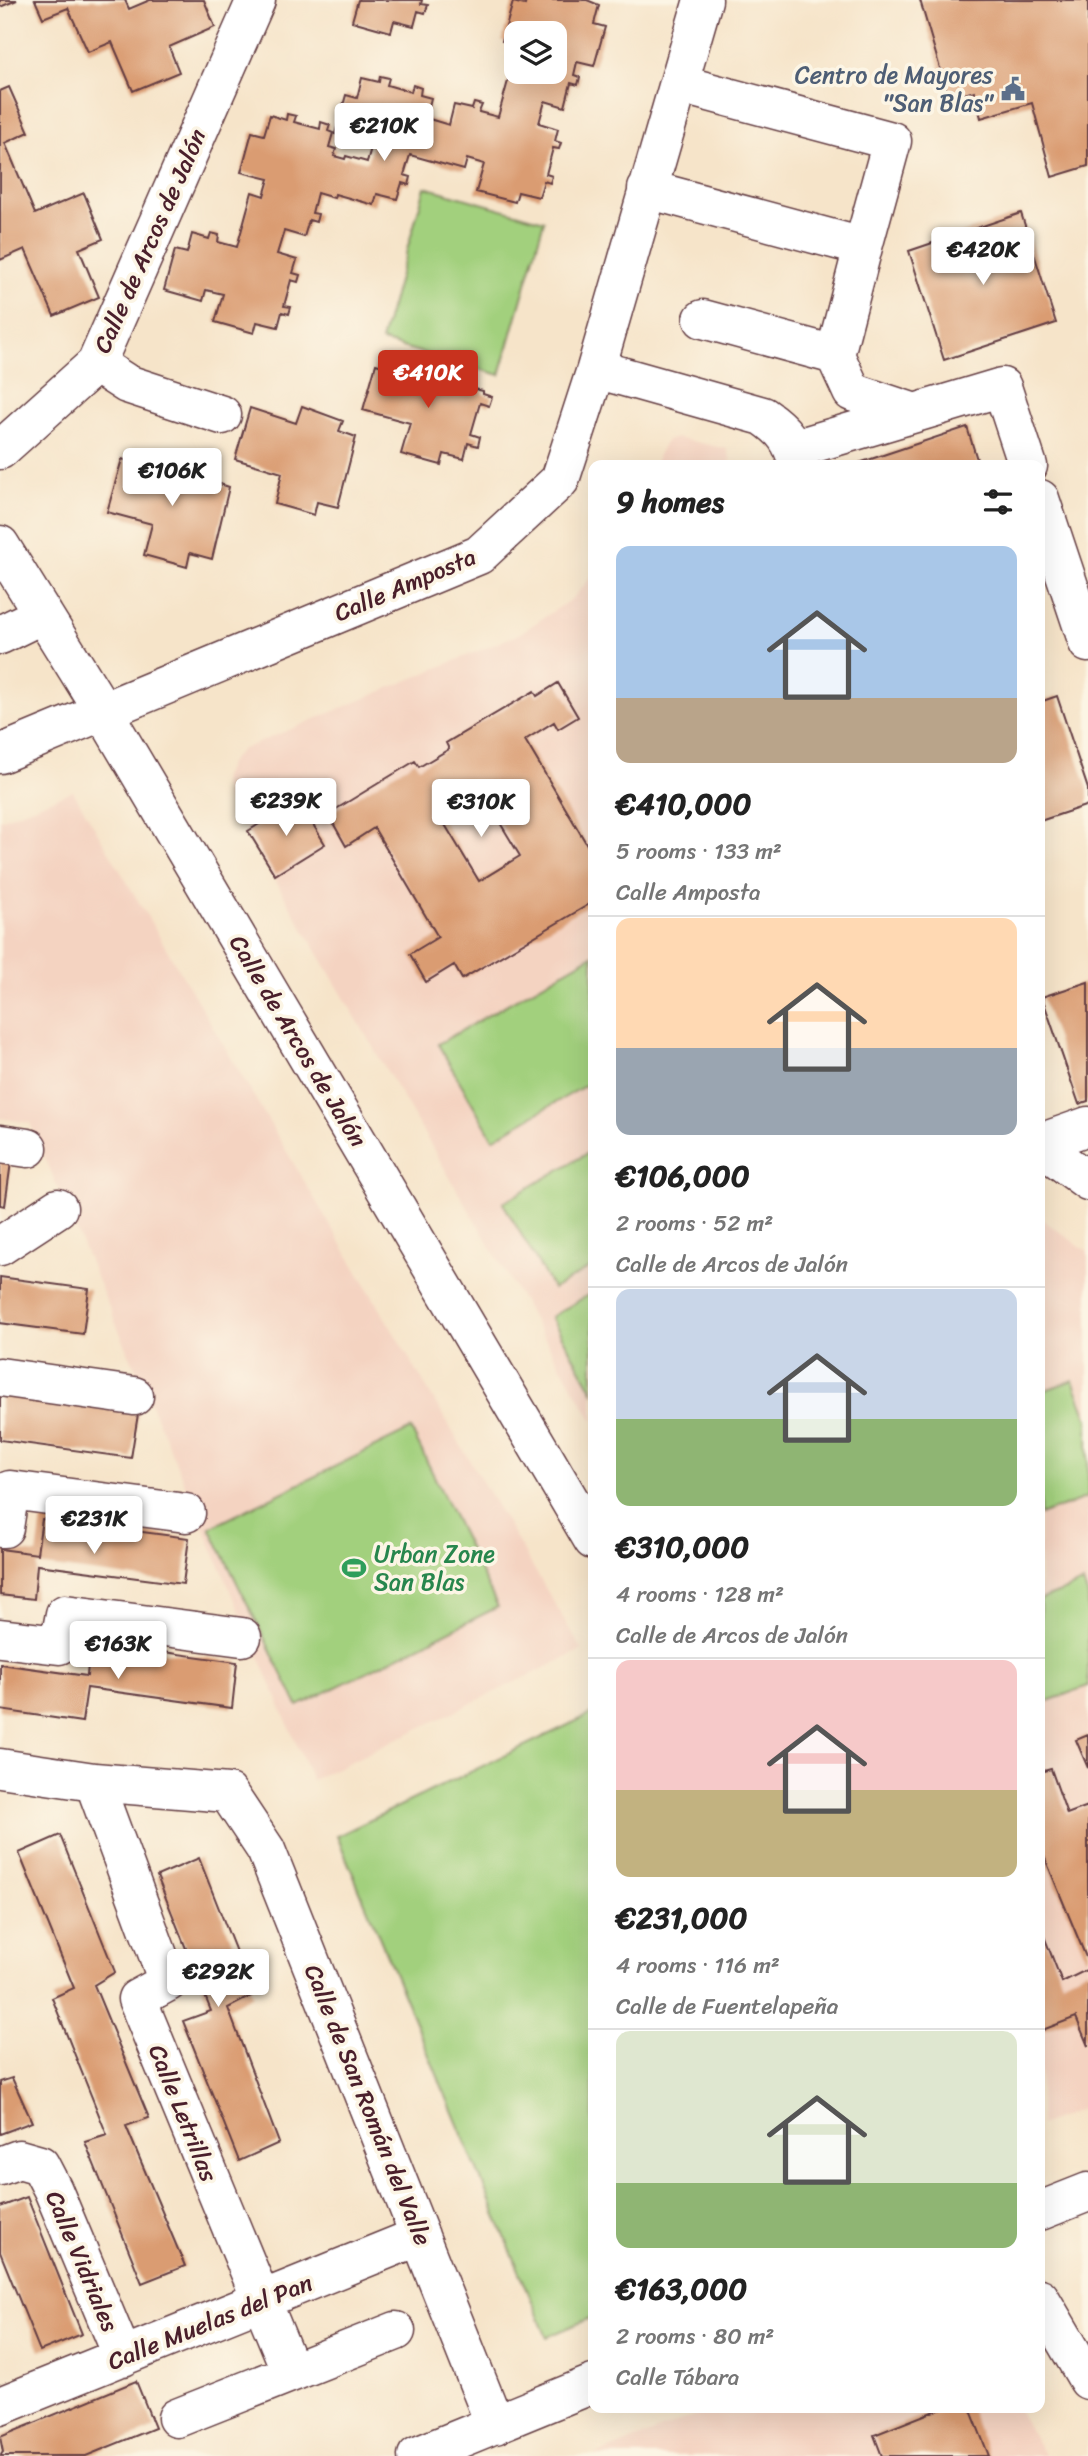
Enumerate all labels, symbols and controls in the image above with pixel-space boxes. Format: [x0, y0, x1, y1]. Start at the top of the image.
map controls [504, 21, 567, 84]
button: layers [504, 21, 567, 84]
place label: Centro de Mayores "San Blas" [795, 54, 995, 124]
public building icon: Centro de Mayores "San Blas" [999, 75, 1027, 103]
pin: €210K [335, 104, 433, 163]
text: €210K [351, 105, 417, 146]
street label: Calle de Arcos de Jalón [82, 122, 218, 360]
pin: €420K [934, 228, 1032, 287]
text: €420K [947, 229, 1019, 270]
pin: €410K [379, 350, 477, 410]
text: €410K [394, 352, 462, 393]
pin: €106K [123, 448, 221, 508]
text: €106K [139, 450, 205, 491]
text: 9 homes [616, 475, 724, 529]
icon: filters [979, 483, 1017, 521]
street label: Calle Amposta [327, 536, 483, 634]
icon: home [754, 592, 880, 718]
text: €410,000 [616, 777, 751, 831]
pin: €239K [237, 778, 335, 838]
text: €239K [251, 780, 321, 821]
pin: €310K [432, 780, 530, 839]
text: €310K [448, 781, 514, 822]
text: 5 rooms · 133 m² [616, 831, 782, 872]
text: Calle Amposta [616, 872, 761, 913]
street label: Calle de Arcos de Jalón [218, 926, 378, 1156]
icon: home [754, 964, 880, 1090]
text: €106,000 [616, 1149, 750, 1203]
text: 2 rooms · 52 m² [616, 1203, 773, 1244]
text: Calle de Arcos de Jalón [616, 1244, 848, 1285]
icon: home [754, 1335, 880, 1461]
pin: €231K [45, 1496, 143, 1556]
text: €231K [61, 1498, 127, 1539]
text: €310,000 [616, 1520, 749, 1574]
place label: Urban Zone San Blas [374, 1533, 495, 1603]
sports icon: Urban Zone San Blas [340, 1554, 368, 1582]
text: 4 rooms · 128 m² [616, 1574, 784, 1615]
text: Calle de Arcos de Jalón [616, 1615, 848, 1656]
pin: €163K [69, 1622, 167, 1681]
text: €163K [86, 1623, 150, 1664]
icon: home [754, 1706, 880, 1832]
text: €231,000 [616, 1891, 748, 1945]
text: 4 rooms · 116 m² [616, 1945, 780, 1986]
pin: €292K [169, 1950, 267, 2009]
text: €292K [183, 1951, 253, 1992]
street label: Calle de San Román del Valle [292, 1958, 444, 2252]
text: Calle de Fuentelapeña [616, 1986, 838, 2027]
street label: Calle Letrillas [136, 2038, 230, 2189]
icon: home [754, 2077, 880, 2203]
street label: Calle Vidriales [33, 2184, 131, 2338]
street label: Calle Muelas del Pan [101, 2262, 319, 2382]
text: €163,000 [616, 2262, 747, 2316]
text: 2 rooms · 80 m² [616, 2316, 774, 2357]
text: Calle Tábara [616, 2357, 739, 2398]

